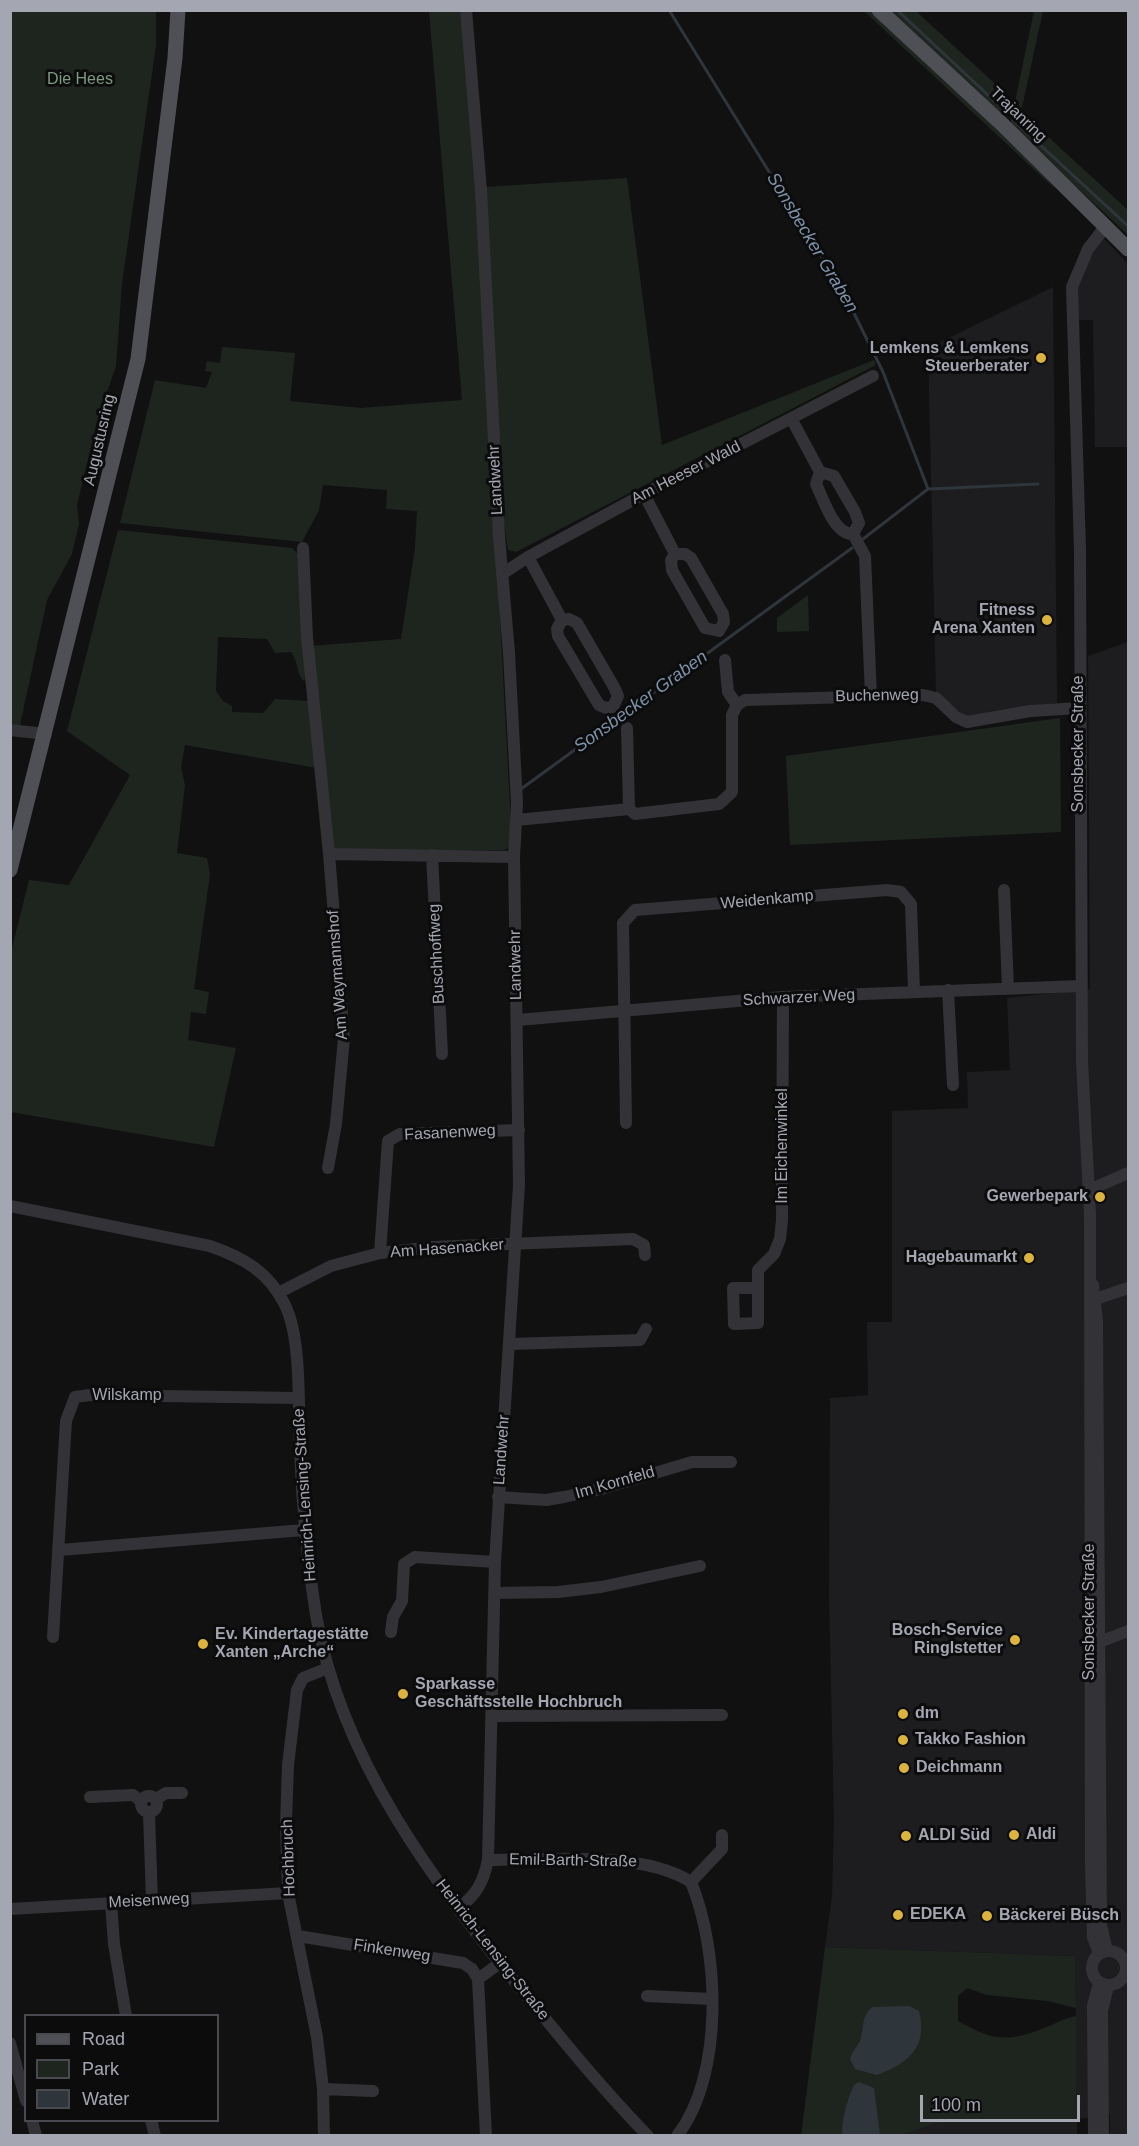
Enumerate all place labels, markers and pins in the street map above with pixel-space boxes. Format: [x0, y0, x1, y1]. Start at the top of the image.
place label: Lemkens & Lemkens Steuerberater [870, 339, 1029, 377]
marker: Lemkens & Lemkens Steuerberater [1034, 351, 1048, 365]
place label: Fitness Arena Xanten [932, 601, 1035, 639]
marker: Fitness Arena Xanten [1040, 613, 1054, 627]
place label: Gewerbepark [987, 1187, 1088, 1207]
marker: Gewerbepark [1093, 1190, 1107, 1204]
place label: Hagebaumarkt [906, 1248, 1017, 1268]
marker: Hagebaumarkt [1022, 1251, 1036, 1265]
place label: Bosch-Service Ringlstetter [892, 1621, 1003, 1659]
place label: Ev. Kindertagestätte Xanten „Arche“ [215, 1625, 369, 1663]
marker: Bosch-Service Ringlstetter [1008, 1633, 1022, 1647]
marker: Ev. Kindertagestätte Xanten „Arche“ [196, 1637, 210, 1651]
place label: Sparkasse Geschäftsstelle Hochbruch [415, 1675, 622, 1713]
marker: Sparkasse Geschäftsstelle Hochbruch [396, 1687, 410, 1701]
place label: dm [915, 1704, 939, 1724]
marker: dm [896, 1707, 910, 1721]
place label: Takko Fashion [915, 1730, 1026, 1750]
marker: Takko Fashion [896, 1733, 910, 1747]
place label: Deichmann [916, 1758, 1002, 1778]
marker: Deichmann [897, 1761, 911, 1775]
place label: Aldi [1026, 1825, 1056, 1845]
place label: ALDI Süd [918, 1826, 990, 1846]
marker: Aldi [1007, 1828, 1021, 1842]
marker: ALDI Süd [899, 1829, 913, 1843]
place label: EDEKA [910, 1905, 966, 1925]
place label: Bäckerei Büsch [999, 1906, 1119, 1926]
marker: EDEKA [891, 1908, 905, 1922]
marker: Bäckerei Büsch [980, 1909, 994, 1923]

